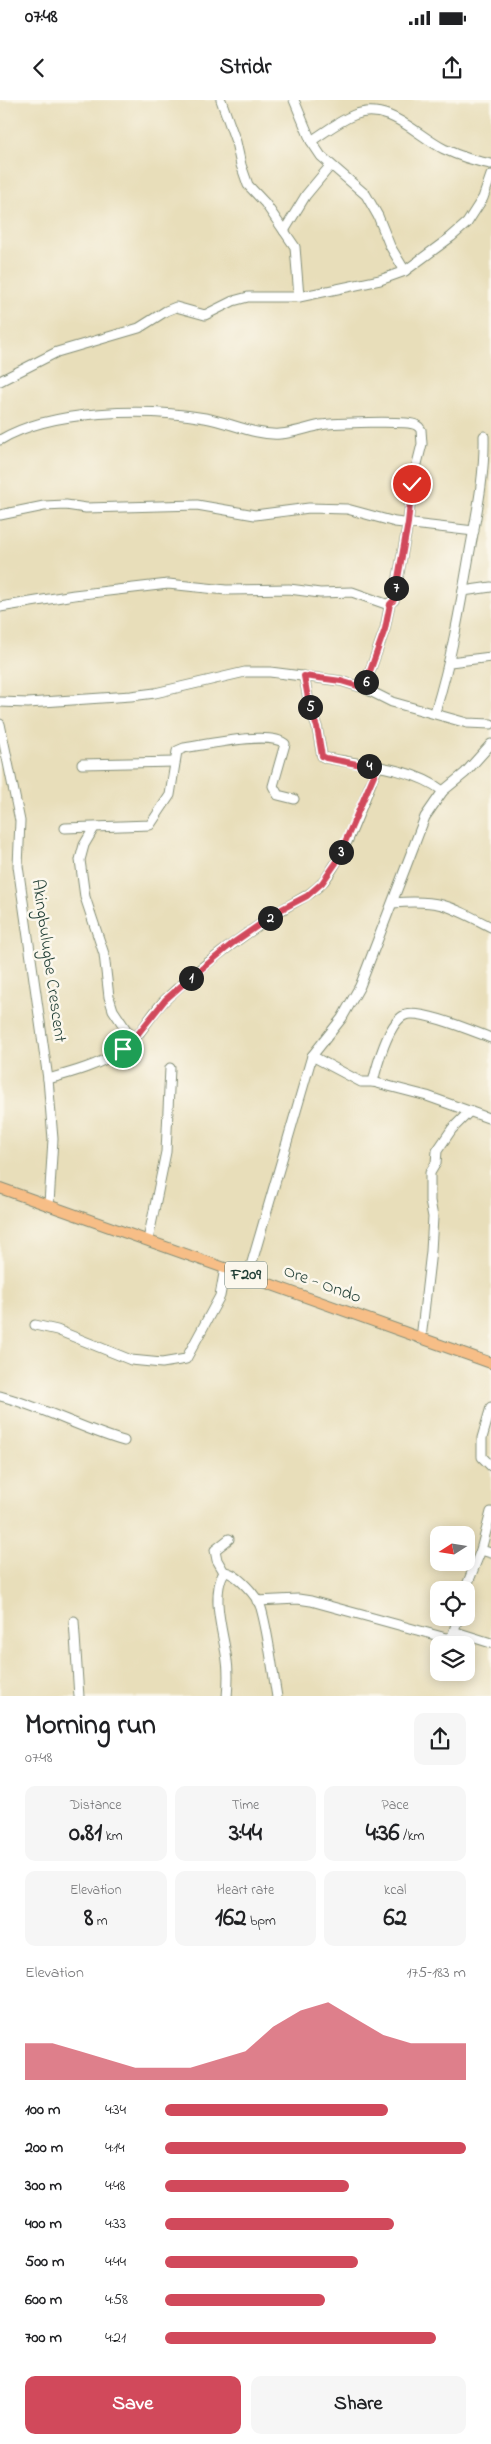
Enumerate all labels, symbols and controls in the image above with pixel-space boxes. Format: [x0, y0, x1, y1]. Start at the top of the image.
text: 07:48 [25, 4, 58, 31]
text: Stridr [220, 52, 271, 84]
icon: back [25, 54, 53, 82]
icon: share [438, 54, 466, 82]
pin [391, 463, 433, 505]
icon: check [398, 470, 426, 498]
pin: 7 [384, 576, 408, 600]
text: 7 [394, 578, 399, 599]
pin: 6 [354, 670, 378, 694]
text: 6 [363, 672, 370, 693]
pin: 5 [298, 694, 322, 720]
text: 5 [306, 697, 315, 718]
pin: 4 [356, 754, 382, 778]
text: 4 [367, 756, 372, 777]
pin: 3 [328, 840, 354, 864]
text: 3 [339, 842, 344, 863]
street label: Akingbulugbe Crescent [23, 878, 72, 1044]
pin: 2 [258, 906, 282, 930]
text: 2 [267, 908, 274, 929]
pin: 1 [178, 966, 204, 990]
text: 1 [189, 968, 194, 989]
pin [102, 1028, 144, 1070]
icon: arrive [109, 1035, 137, 1063]
street label: Ore - Ondo [279, 1259, 365, 1311]
road number: F209 [225, 1262, 267, 1288]
north arrow [430, 1526, 475, 1571]
map controls [430, 1526, 475, 1681]
button: locate [430, 1581, 475, 1626]
button: layers [430, 1636, 475, 1681]
text: Morning run [25, 1706, 156, 1747]
button: share [414, 1713, 466, 1765]
text: 07:48 [25, 1746, 52, 1770]
text: Distance [70, 1795, 122, 1816]
text: Time [232, 1795, 259, 1816]
text: Pace [382, 1795, 409, 1816]
text: 0.81 [69, 1816, 102, 1852]
text: 3:44 [229, 1816, 262, 1852]
text: 4:36 [366, 1816, 400, 1852]
text: km [102, 1826, 123, 1847]
text: /km [400, 1826, 424, 1847]
text: Elevation [70, 1880, 122, 1901]
text: Heart rate [217, 1880, 274, 1901]
text: kcal [384, 1880, 406, 1901]
text: 8 [84, 1901, 93, 1937]
text: 162 [215, 1901, 247, 1937]
text: 62 [383, 1901, 407, 1937]
text: m [93, 1911, 108, 1932]
text: bpm [247, 1911, 276, 1932]
text: Elevation [25, 1961, 84, 1985]
text: 175–183 m [406, 1961, 466, 1985]
text: 100 m [25, 2098, 60, 2122]
text: 4:34 [105, 2098, 126, 2122]
text: 200 m [25, 2136, 63, 2160]
text: 4:14 [105, 2136, 125, 2160]
text: 300 m [25, 2174, 62, 2198]
text: 4:48 [105, 2174, 126, 2198]
text: 400 m [25, 2212, 62, 2236]
text: 4:33 [105, 2212, 126, 2236]
text: 500 m [25, 2250, 64, 2274]
text: 4:44 [105, 2250, 126, 2274]
text: 600 m [25, 2288, 62, 2312]
text: 4:58 [105, 2288, 128, 2312]
text: 700 m [25, 2326, 62, 2350]
text: 4:21 [105, 2326, 126, 2350]
button: Save [25, 2376, 241, 2434]
button: Share [251, 2376, 466, 2434]

